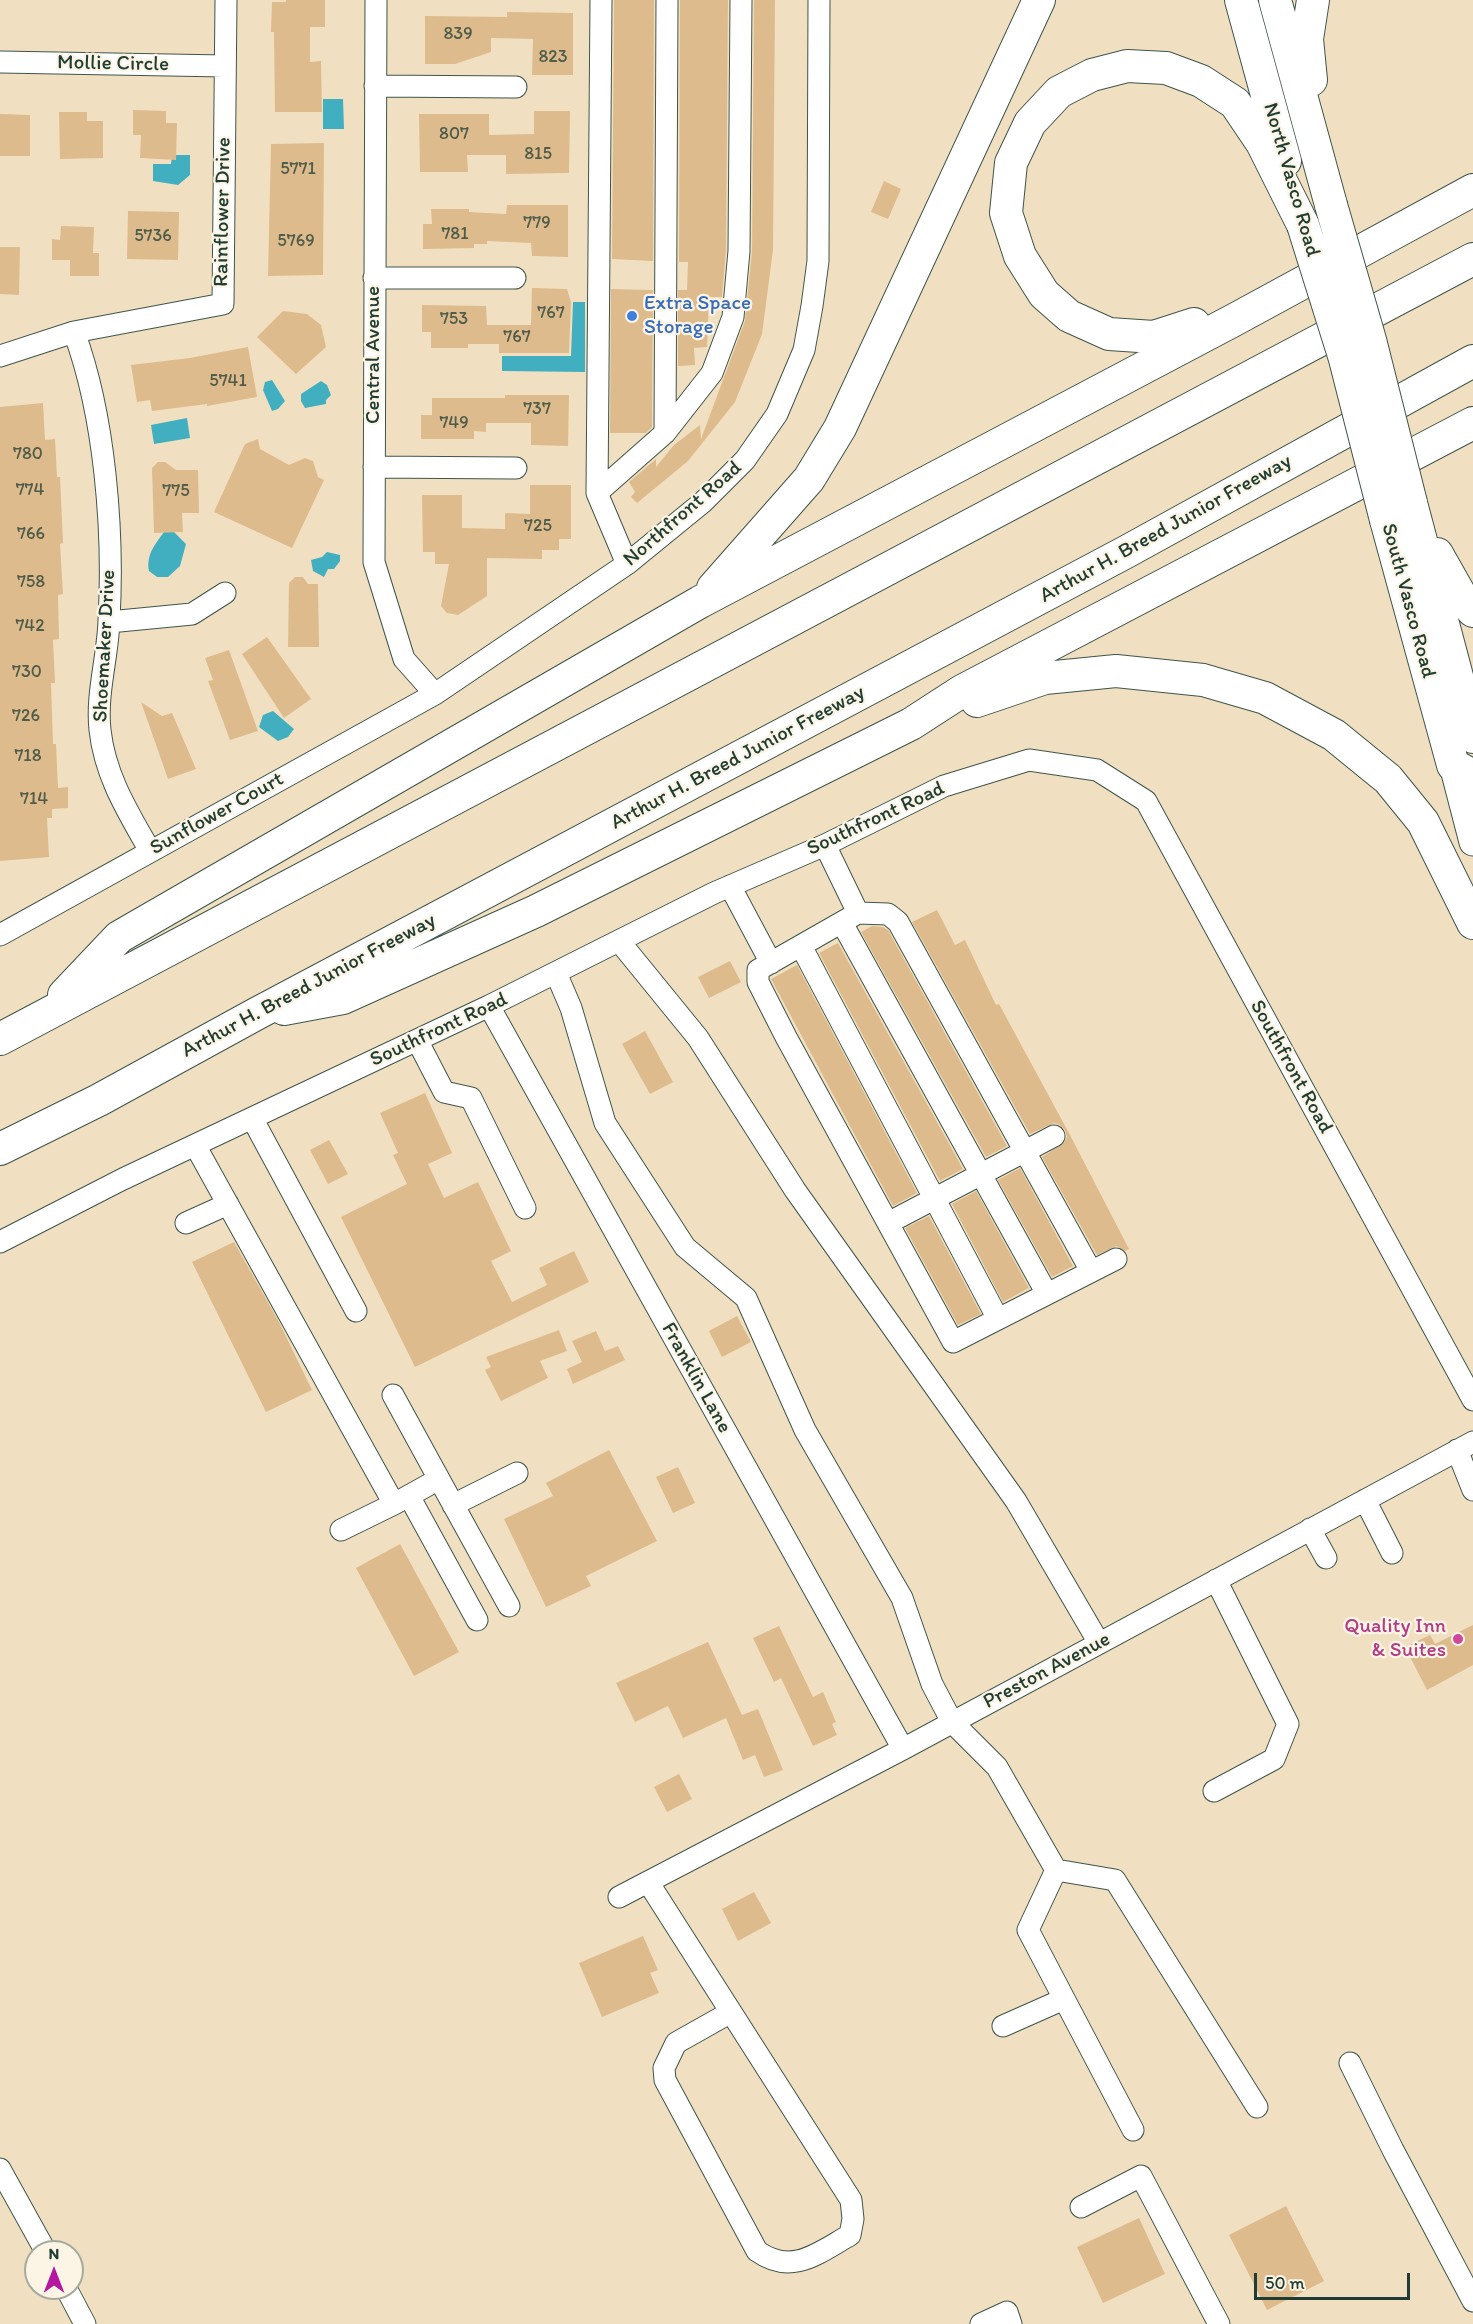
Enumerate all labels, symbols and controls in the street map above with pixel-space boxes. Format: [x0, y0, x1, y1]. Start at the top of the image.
house number: 839 [443, 23, 473, 45]
house number: 823 [538, 46, 568, 68]
street label: Mollie Circle [57, 50, 169, 78]
street label: North Vasco Road [1257, 100, 1325, 260]
house number: 807 [439, 123, 469, 145]
street label: Rainflower Drive [209, 137, 237, 287]
house number: 815 [524, 143, 552, 165]
house number: 5771 [280, 158, 316, 180]
house number: 779 [523, 212, 551, 234]
house number: 781 [441, 223, 469, 245]
house number: 5736 [134, 225, 172, 247]
house number: 5769 [277, 230, 315, 252]
street label: Central Avenue [361, 286, 387, 424]
place label: Extra Space Storage [644, 291, 751, 341]
house number: 767 [537, 302, 565, 324]
house number: 753 [440, 308, 468, 330]
marker: Extra Space Storage [625, 309, 639, 323]
house number: 767 [503, 326, 531, 348]
house number: 5741 [209, 370, 247, 392]
house number: 737 [523, 398, 551, 420]
house number: 749 [439, 412, 469, 434]
house number: 780 [13, 443, 43, 465]
street label: Arthur H. Breed Junior Freeway [1036, 449, 1296, 609]
street label: Northfront Road [619, 456, 747, 572]
house number: 774 [16, 479, 44, 501]
house number: 775 [162, 480, 190, 502]
house number: 725 [524, 515, 552, 537]
street label: South Vasco Road [1375, 521, 1441, 681]
house number: 766 [17, 523, 45, 545]
street label: Shoemaker Drive [88, 569, 122, 723]
house number: 758 [17, 571, 45, 593]
house number: 742 [15, 615, 45, 637]
house number: 730 [12, 661, 42, 683]
street label: Arthur H. Breed Junior Freeway [607, 680, 869, 836]
house number: 726 [12, 705, 40, 727]
house number: 718 [14, 745, 42, 767]
street label: Sunflower Court [146, 767, 288, 861]
street label: Southfront Road [803, 776, 949, 862]
house number: 714 [20, 788, 48, 810]
street label: Arthur H. Breed Junior Freeway [178, 908, 440, 1064]
street label: Southfront Road [366, 987, 512, 1073]
street label: Southfront Road [1244, 996, 1338, 1138]
street label: Franklin Lane [655, 1318, 737, 1438]
place label: Quality Inn & Suites [1344, 1614, 1446, 1664]
street label: Preston Avenue [979, 1627, 1115, 1715]
marker: Quality Inn & Suites [1451, 1632, 1465, 1646]
north arrow [24, 2240, 84, 2300]
text: N [49, 2244, 59, 2263]
scale bar [1257, 2261, 1413, 2299]
text: 50 m [1265, 2272, 1305, 2294]

